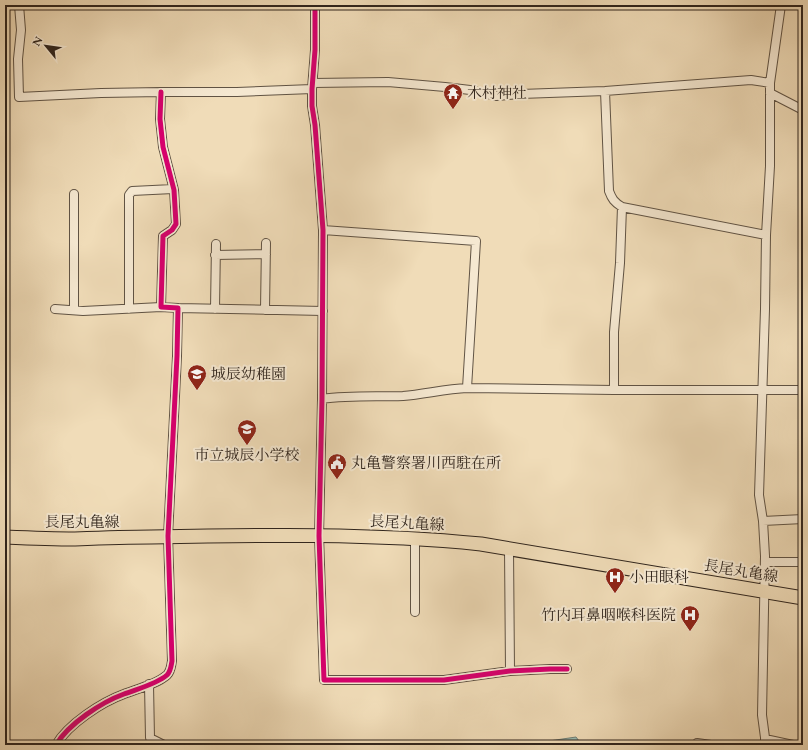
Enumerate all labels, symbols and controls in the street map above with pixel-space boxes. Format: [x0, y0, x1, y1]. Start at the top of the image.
north arrow [26, 26, 66, 66]
text: N [29, 34, 46, 48]
temple icon: 木村神社 [442, 82, 464, 110]
place label: 木村神社 [467, 83, 527, 102]
school or university icon: 城辰幼稚園 [186, 363, 208, 391]
place label: 城辰幼稚園 [211, 364, 286, 383]
school or university icon: 市立城辰小学校 [236, 418, 258, 446]
place label: 市立城辰小学校 [194, 445, 300, 464]
public building icon: 丸亀警察署川西駐在所 [326, 452, 348, 480]
place label: 丸亀警察署川西駐在所 [351, 453, 501, 472]
street label: 長尾丸亀線 [369, 511, 445, 534]
street label: 長尾丸亀線 [44, 512, 120, 531]
street label: 長尾丸亀線 [703, 555, 780, 586]
hospital icon: 小田眼科 [604, 566, 626, 594]
place label: 小田眼科 [629, 567, 689, 586]
hospital icon: 竹内耳鼻咽喉科医院 [679, 604, 701, 632]
place label: 竹内耳鼻咽喉科医院 [541, 605, 676, 624]

